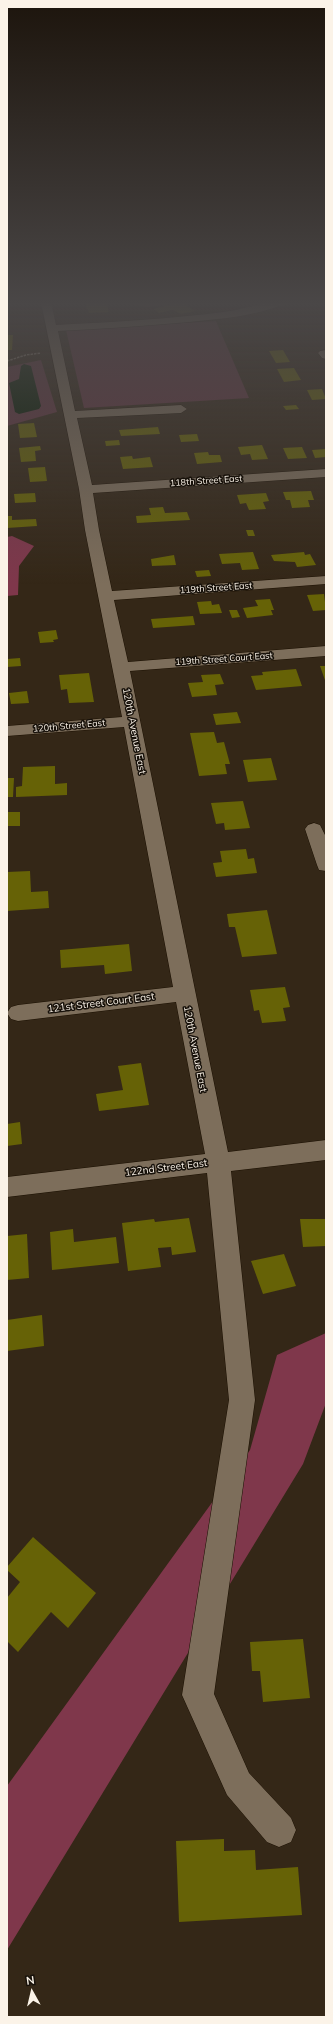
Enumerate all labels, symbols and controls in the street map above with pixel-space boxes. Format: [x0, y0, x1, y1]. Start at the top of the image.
street label: 118th Street East [170, 473, 242, 489]
street label: 119th Street East [180, 580, 252, 596]
street label: 119th Street Court East [175, 650, 273, 668]
street label: 120th Avenue East [120, 687, 148, 775]
street label: 120th Street East [32, 717, 106, 735]
street label: 121st Street Court East [47, 990, 155, 1016]
street label: 120th Avenue East [181, 1005, 209, 1093]
street label: 122nd Street East [124, 1157, 208, 1179]
north arrow [12, 1972, 52, 2012]
text: N [25, 1973, 35, 1988]

